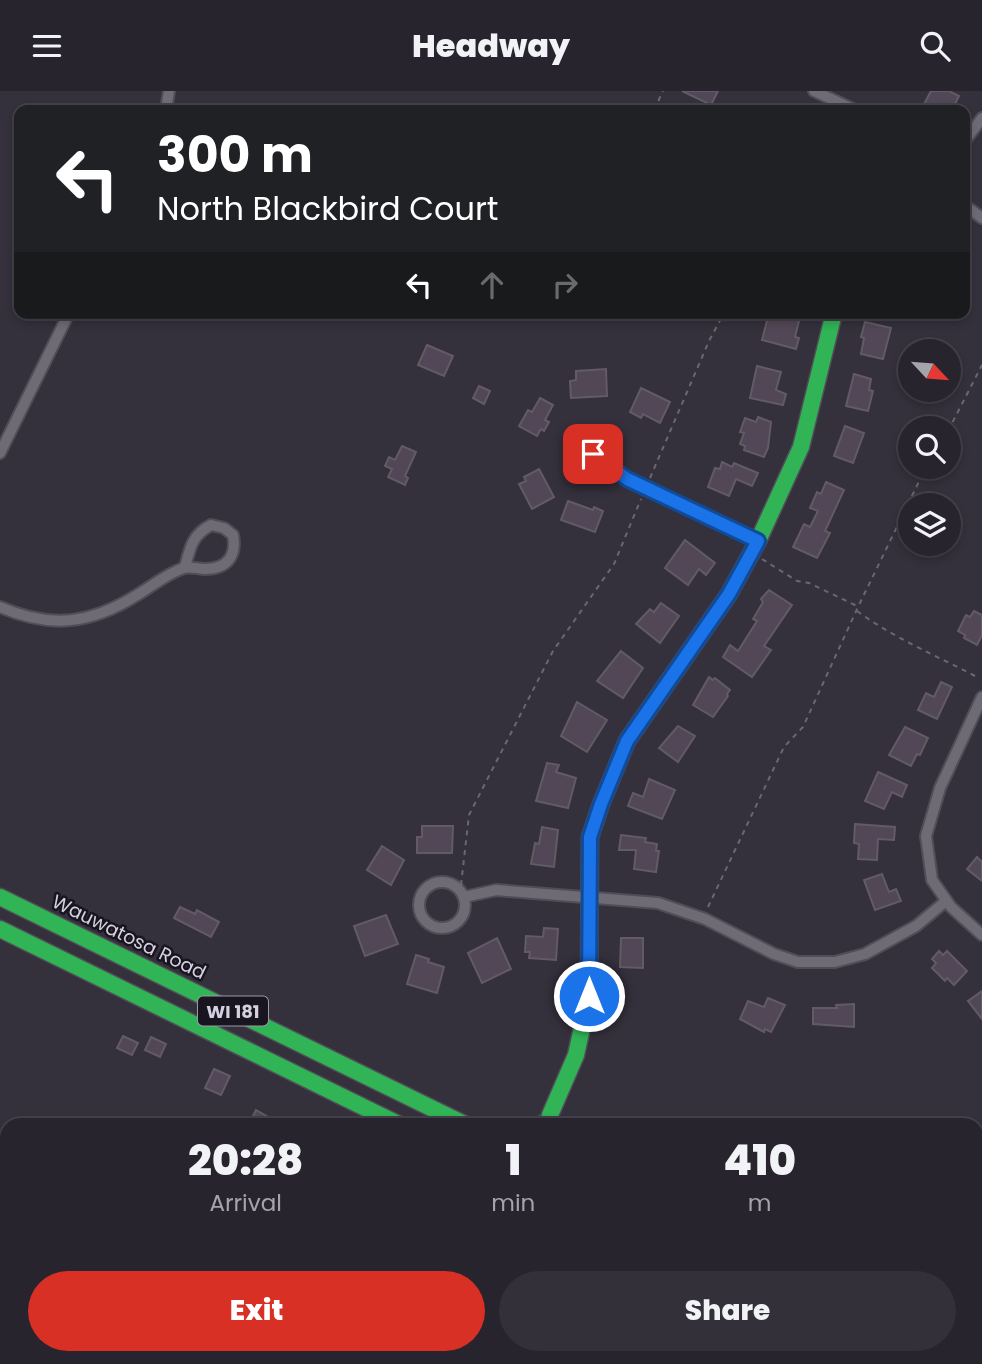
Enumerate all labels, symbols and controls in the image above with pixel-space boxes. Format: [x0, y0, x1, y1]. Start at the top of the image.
text: Headway [412, 23, 570, 68]
icon: menu [28, 27, 66, 65]
icon: search [916, 27, 954, 65]
text: 300 m [157, 121, 313, 189]
icon: left [42, 133, 133, 224]
text: North Blackbird Court [157, 186, 498, 231]
icon: left [400, 266, 438, 304]
icon: ahead [473, 266, 511, 304]
icon: right [546, 266, 584, 304]
north arrow [898, 339, 961, 403]
map controls [898, 339, 961, 556]
button: search [898, 416, 961, 479]
pin [563, 424, 623, 484]
icon: arrive [574, 435, 612, 473]
button: layers [898, 493, 961, 556]
street label: Wauwatosa Road [47, 888, 211, 986]
position arrow [552, 959, 626, 1033]
road number: WI 181 [198, 996, 268, 1025]
text: 20:28 [188, 1131, 303, 1190]
text: 1 [505, 1131, 521, 1190]
text: 410 [723, 1131, 796, 1190]
text: Arrival [209, 1187, 282, 1219]
text: min [491, 1187, 535, 1219]
text: m [748, 1187, 772, 1219]
button: Exit [28, 1271, 485, 1351]
button: Share [499, 1271, 956, 1351]

